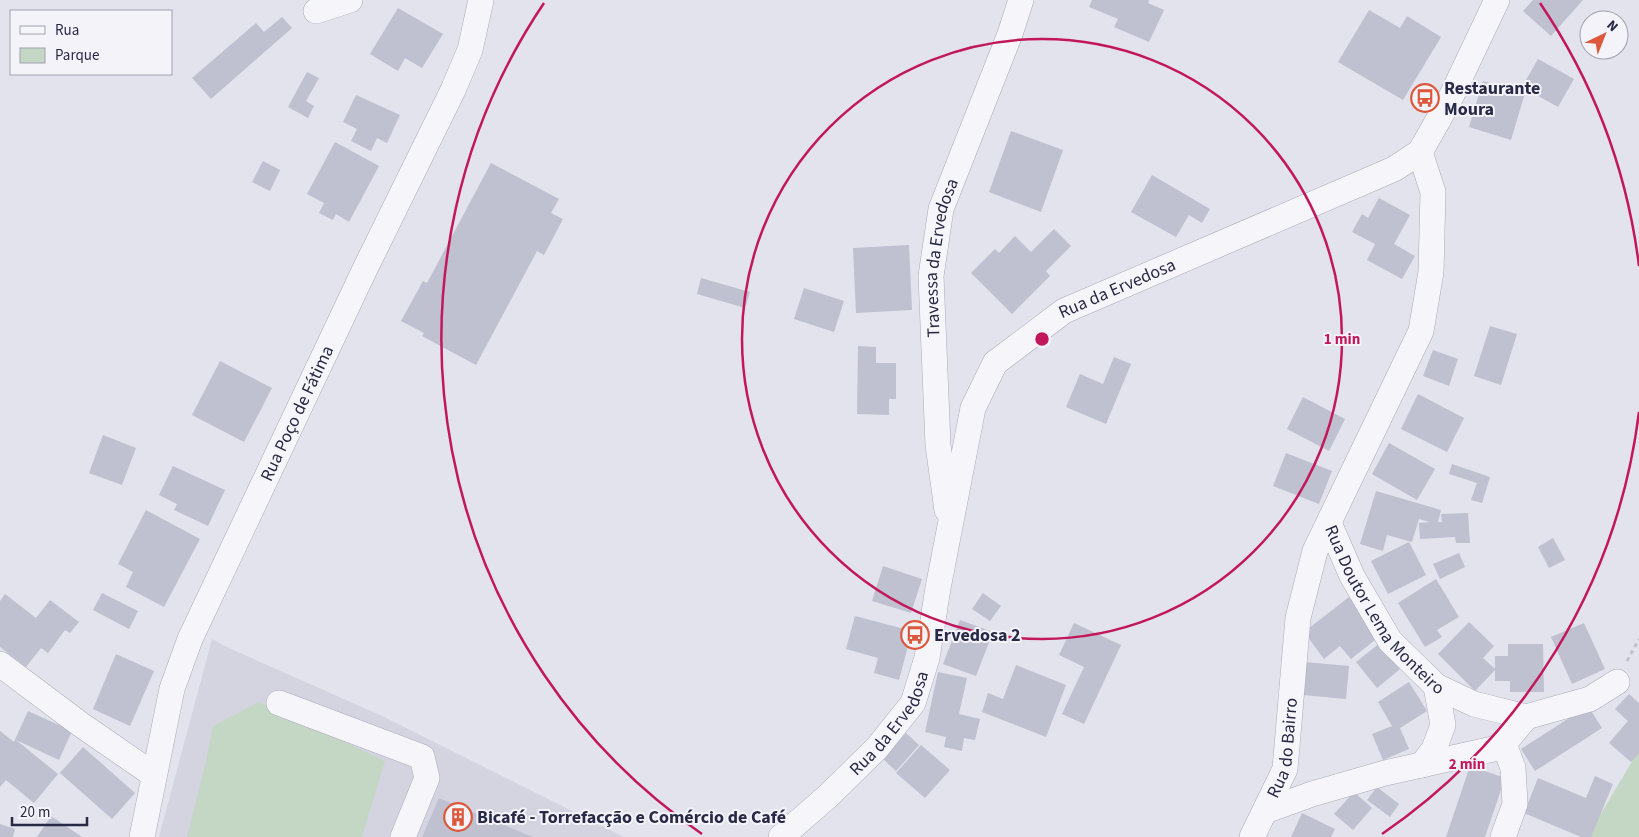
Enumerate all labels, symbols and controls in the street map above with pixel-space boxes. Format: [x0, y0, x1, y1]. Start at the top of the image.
legend [10, 10, 172, 75]
north arrow [1579, 10, 1629, 60]
text: N [1602, 16, 1622, 37]
text: Rua [55, 20, 79, 41]
text: Parque [55, 45, 99, 66]
place label: Restaurante Moura [1444, 76, 1540, 122]
bus stop icon: Restaurante Moura [1410, 83, 1440, 113]
street label: Travessa da Ervedosa [919, 175, 965, 338]
street label: Rua da Ervedosa [1055, 252, 1180, 325]
text: 1 min [1324, 329, 1360, 350]
centre of rings [1033, 330, 1051, 348]
street label: Rua Poço de Fátima [254, 341, 340, 485]
street label: Rua Doutor Lema Monteiro [1318, 521, 1448, 701]
bus stop icon: Ervedosa 2 [900, 620, 930, 650]
place label: Ervedosa 2 [934, 623, 1021, 648]
street label: Rua da Ervedosa [844, 668, 935, 781]
street label: Rua do Bairro [1261, 697, 1304, 802]
text: 2 min [1449, 754, 1485, 775]
scale bar [12, 794, 88, 826]
text: 20 m [20, 802, 50, 823]
building icon: Bicafé - Torrefacção e Comércio de Café [443, 802, 473, 832]
place label: Bicafé - Torrefacção e Comércio de Café [477, 805, 786, 830]

